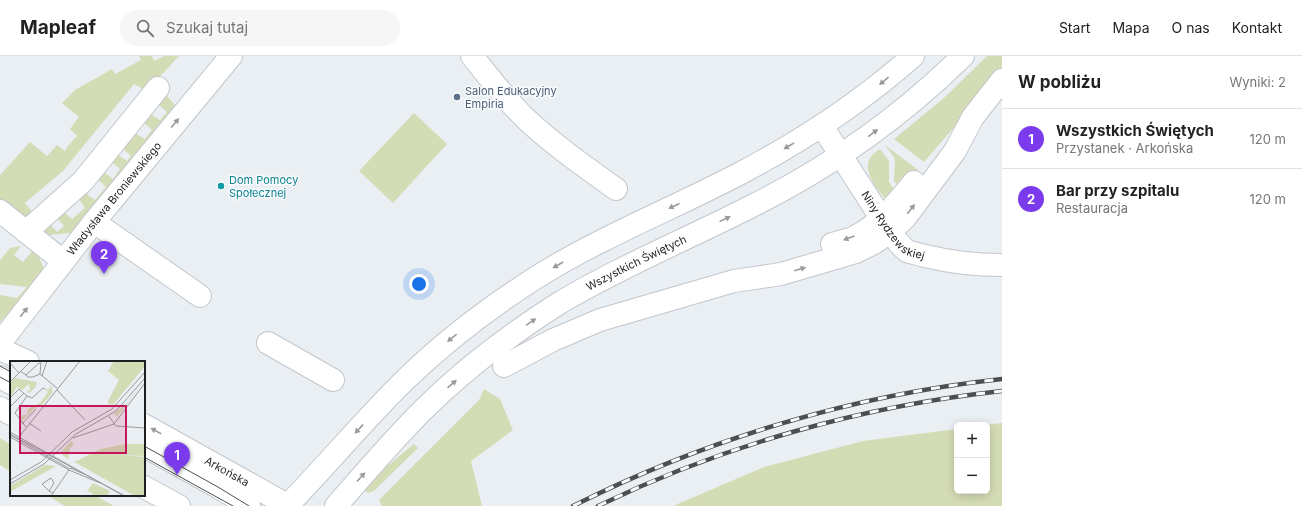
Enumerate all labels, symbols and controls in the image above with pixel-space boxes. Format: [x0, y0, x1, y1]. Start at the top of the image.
search box [120, 10, 400, 46]
text: Mapleaf [20, 16, 96, 39]
icon: search [134, 17, 156, 39]
text: Szukaj tutaj [166, 18, 248, 37]
text: Start [1059, 19, 1090, 36]
text: Mapa [1112, 19, 1150, 36]
text: O nas [1172, 19, 1210, 36]
text: Kontakt [1232, 19, 1282, 36]
text: W pobliżu [1018, 72, 1101, 92]
text: Wyniki: 2 [1229, 74, 1286, 90]
one-way arrow [878, 77, 889, 86]
place label: Salon Edukacyjny Empiria [465, 84, 557, 111]
marker: Salon Edukacyjny Empiria [452, 92, 462, 102]
one-way arrow [171, 118, 180, 129]
text: Wszystkich Świętych [1056, 121, 1214, 140]
one-way arrow [868, 129, 878, 137]
text: 1 [1028, 131, 1034, 147]
text: 120 m [1250, 131, 1286, 147]
street label: Władysława Broniewskiego [64, 139, 164, 258]
text: Przystanek · Arkońska [1056, 140, 1193, 156]
one-way arrow [783, 143, 795, 150]
place label: Dom Pomocy Społecznej [229, 173, 298, 200]
marker: Dom Pomocy Społecznej [216, 181, 226, 191]
text: Bar przy szpitalu [1056, 181, 1179, 200]
street label: Niny Rydzewskiej [858, 188, 926, 263]
text: 2 [1027, 191, 1035, 207]
text: 120 m [1250, 191, 1286, 207]
text: Restauracja [1056, 200, 1128, 216]
one-way arrow [668, 203, 679, 209]
one-way arrow [907, 204, 916, 215]
one-way arrow [720, 216, 731, 222]
street label: Wszystkich Świętych [584, 232, 689, 294]
one-way arrow [842, 236, 854, 242]
pin: 2 [91, 241, 117, 274]
one-way arrow [552, 262, 564, 269]
one-way arrow [794, 266, 806, 272]
your location [409, 274, 429, 294]
one-way arrow [19, 307, 27, 317]
one-way arrow [526, 318, 536, 326]
one-way arrow [447, 334, 458, 343]
inset map [10, 361, 145, 496]
one-way arrow [447, 379, 457, 388]
map controls [954, 422, 990, 494]
button: + [954, 422, 990, 458]
one-way arrow [354, 424, 364, 434]
one-way arrow [150, 428, 162, 435]
pin: 1 [164, 442, 190, 475]
street label: Arkońska [202, 453, 252, 489]
button: − [954, 458, 990, 494]
one-way arrow [357, 472, 366, 482]

